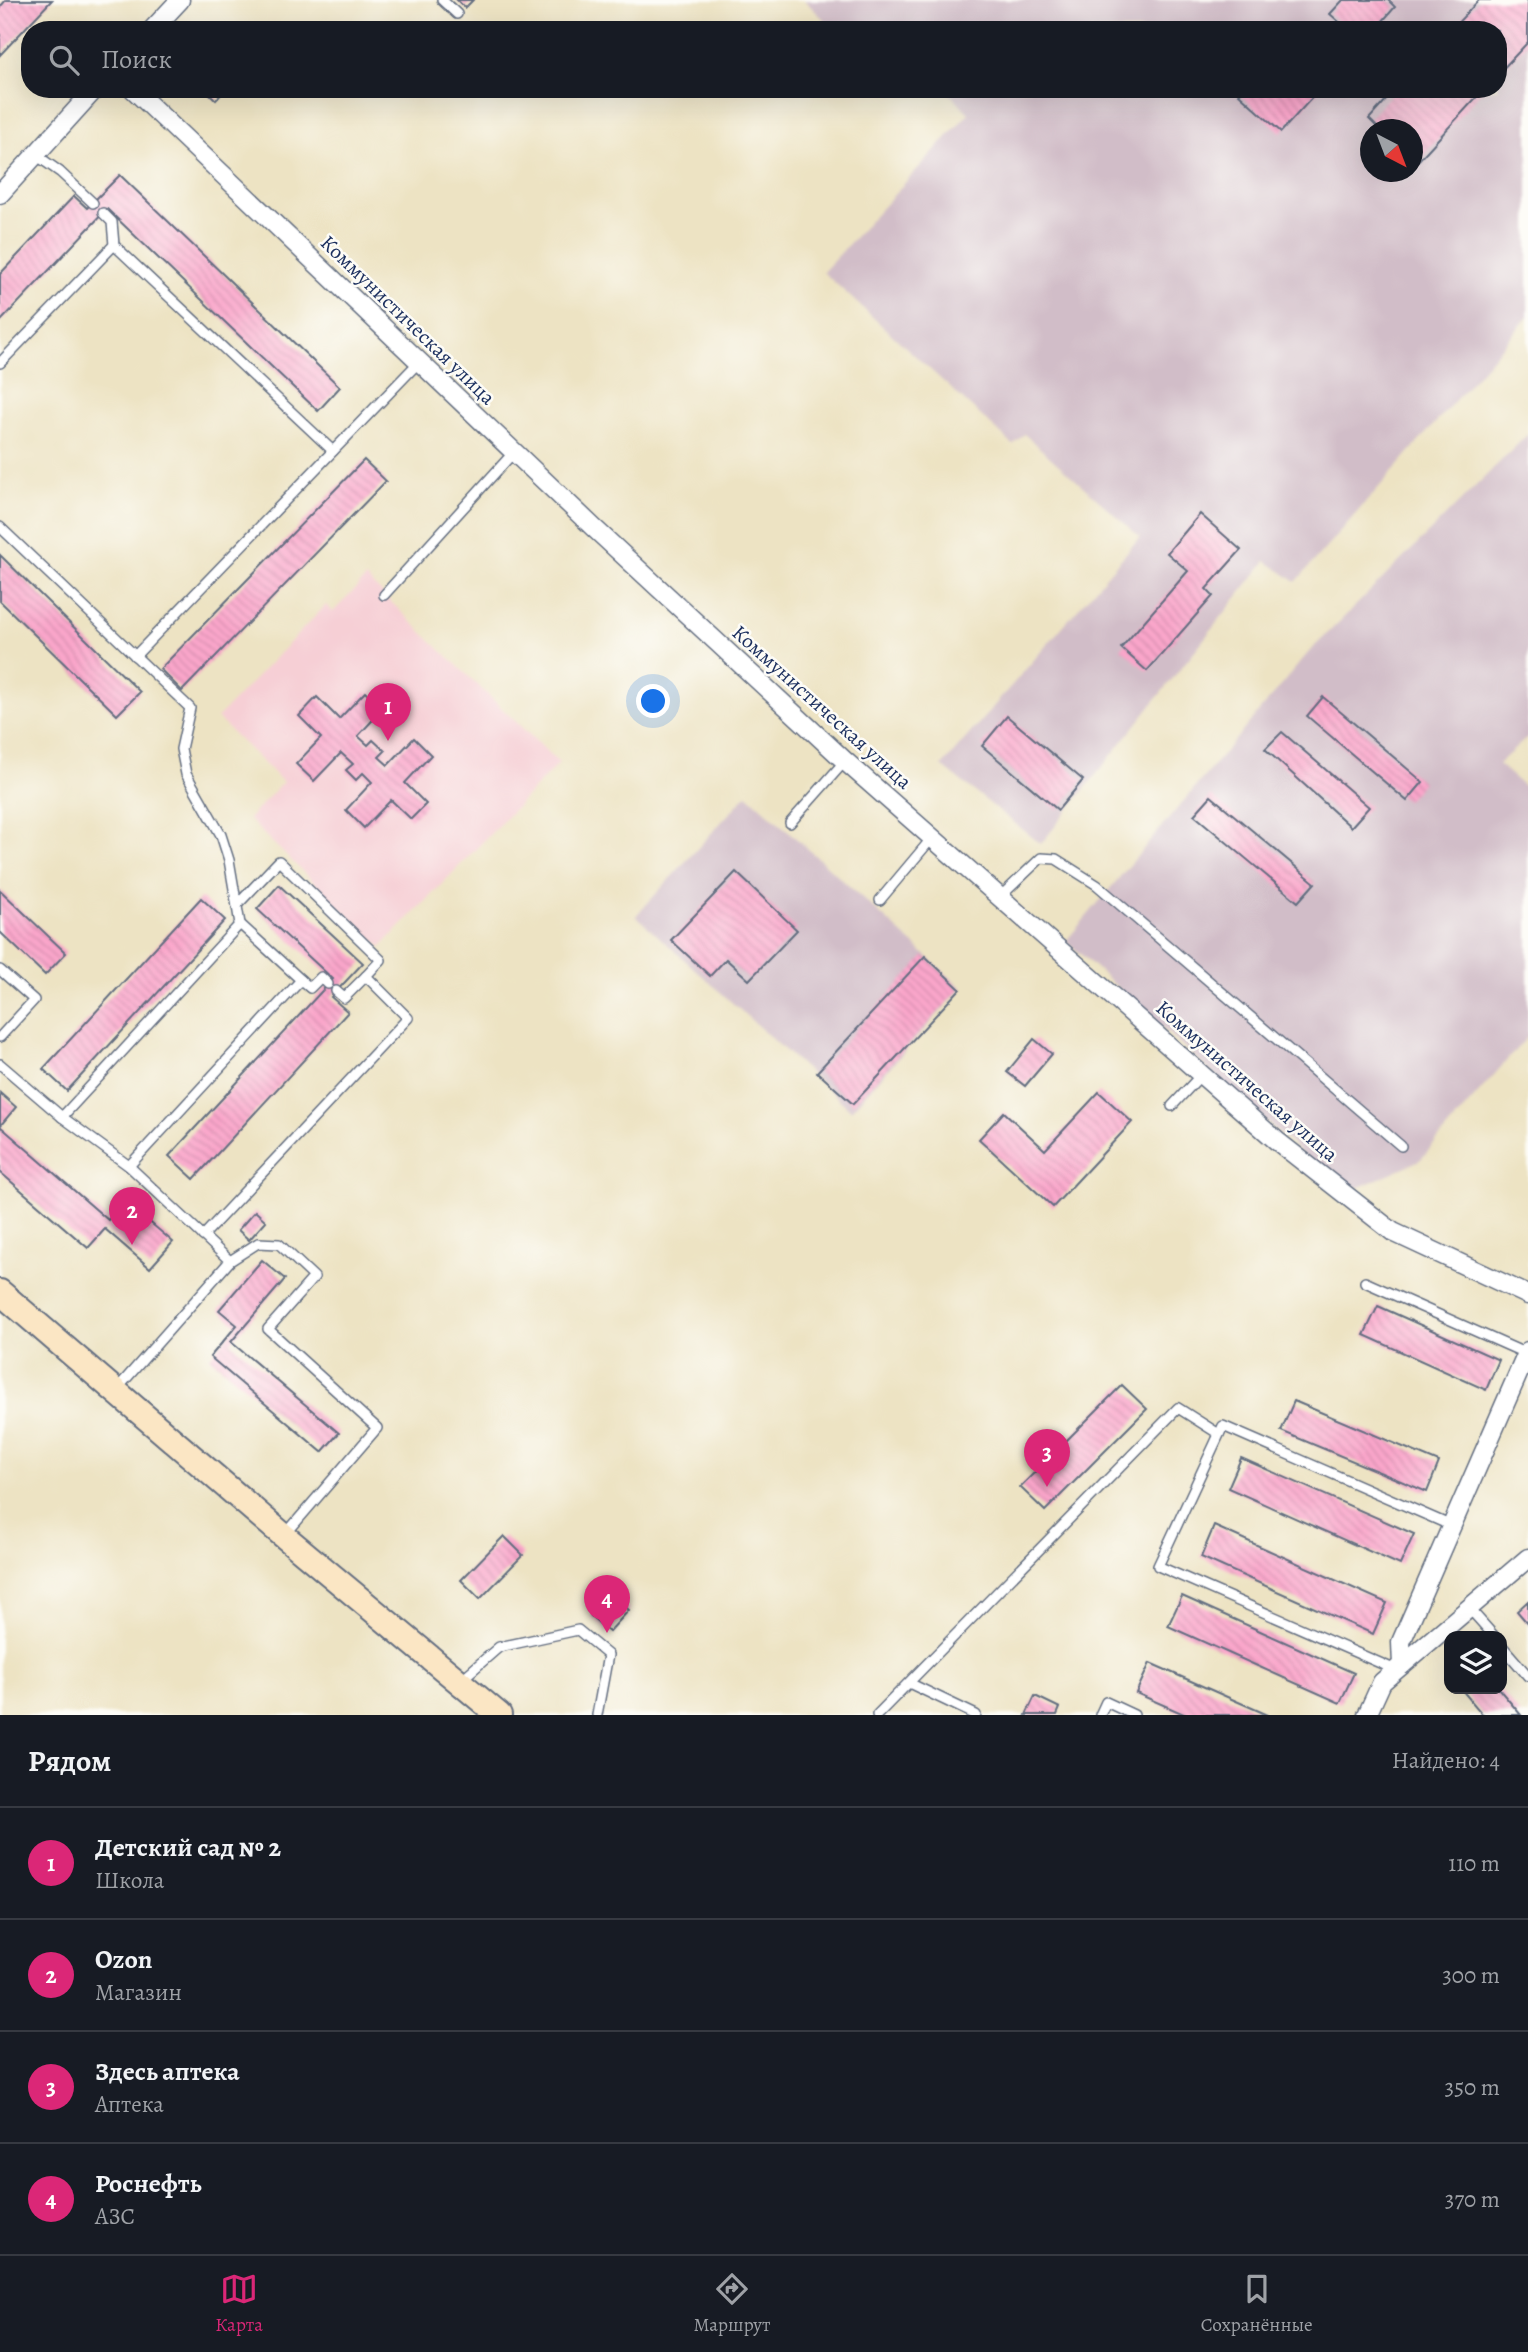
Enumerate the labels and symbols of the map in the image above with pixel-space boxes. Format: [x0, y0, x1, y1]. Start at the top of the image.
north arrow [1360, 119, 1423, 182]
street label: Коммунистическая улица [314, 229, 502, 411]
street label: Коммунистическая улица [726, 619, 918, 796]
pin: 1 [365, 683, 411, 741]
your location [636, 684, 670, 718]
street label: Коммунистическая улица [1150, 994, 1344, 1168]
pin: 2 [109, 1187, 155, 1245]
pin: 3 [1024, 1429, 1070, 1487]
pin: 4 [584, 1575, 630, 1633]

